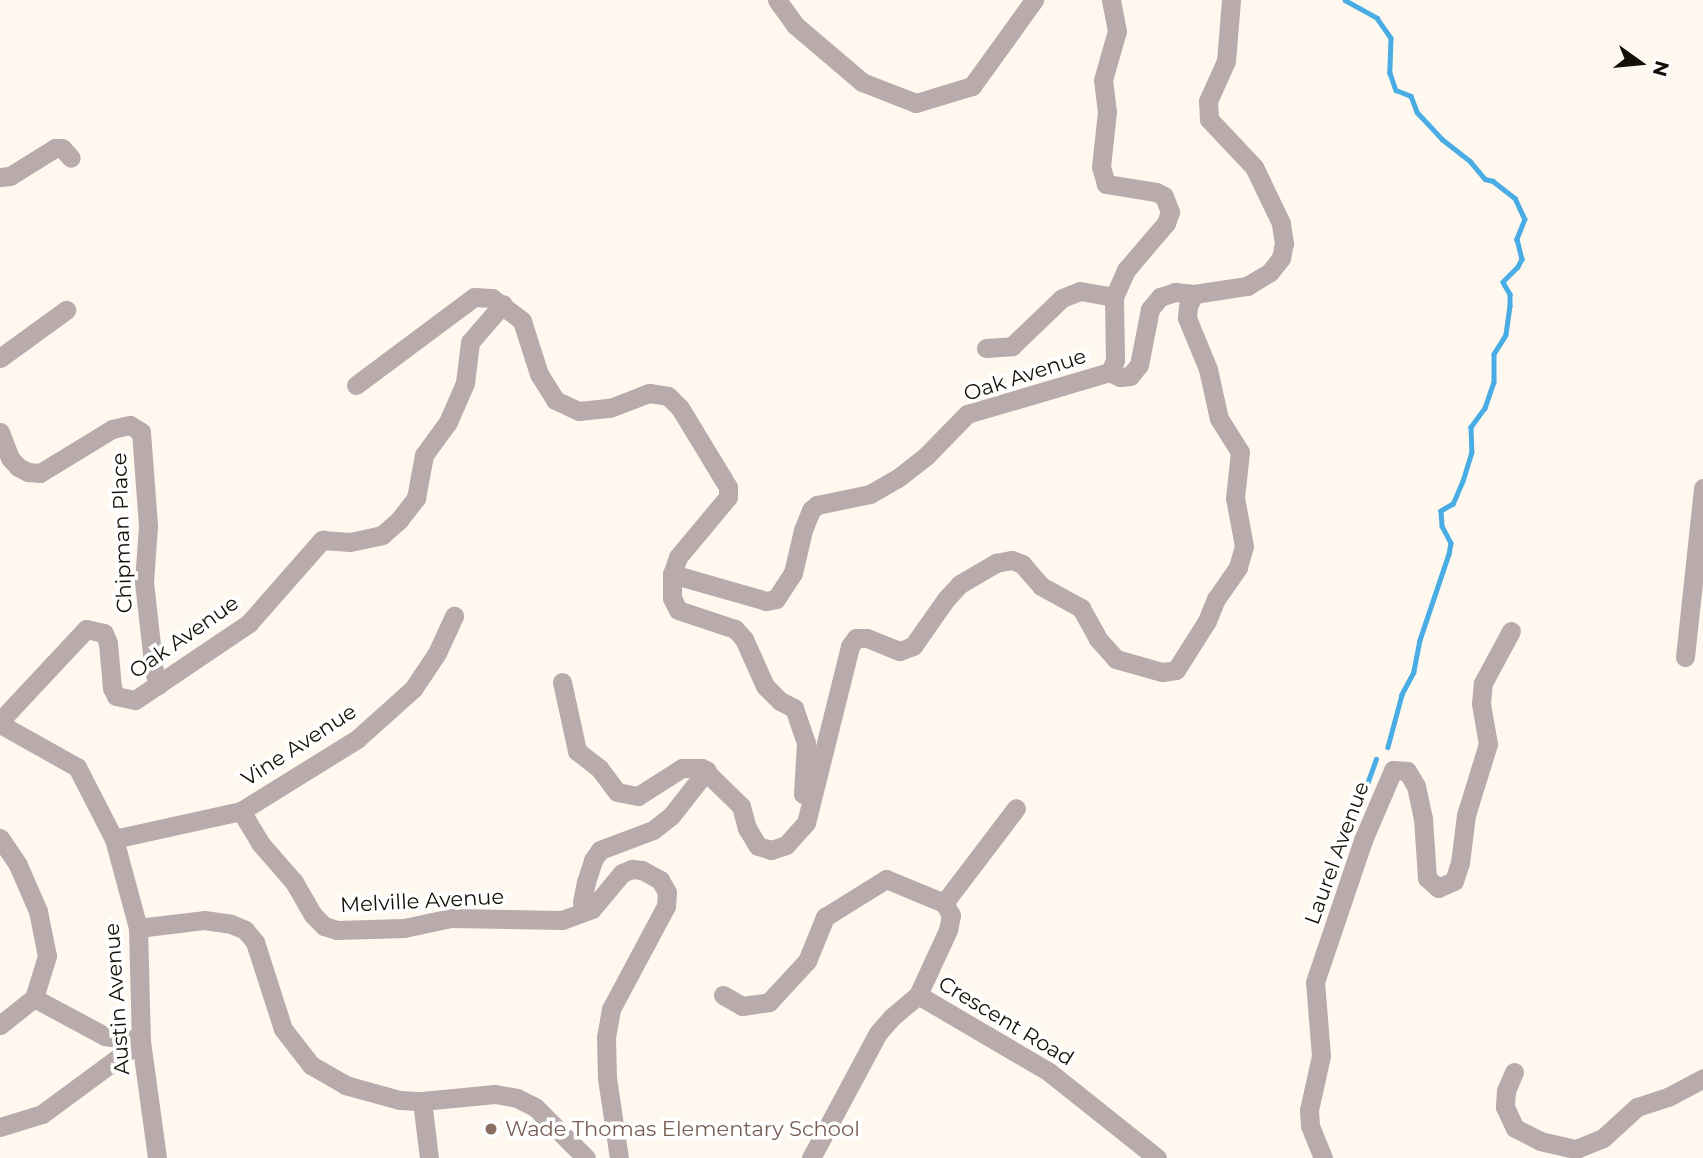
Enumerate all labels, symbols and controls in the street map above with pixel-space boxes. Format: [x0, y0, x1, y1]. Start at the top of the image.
north arrow [1605, 28, 1675, 98]
text: N [1648, 58, 1674, 79]
street label: Oak Avenue [961, 343, 1089, 407]
street label: Chipman Place [107, 452, 137, 614]
street label: Oak Avenue [125, 590, 243, 684]
street label: Vine Avenue [237, 699, 361, 791]
street label: Laurel Avenue [1299, 778, 1375, 928]
street label: Melville Avenue [339, 884, 505, 918]
street label: Austin Avenue [99, 922, 135, 1076]
street label: Crescent Road [934, 971, 1078, 1071]
place label: Wade Thomas Elementary School [505, 1116, 860, 1142]
marker: Wade Thomas Elementary School [483, 1121, 499, 1137]

